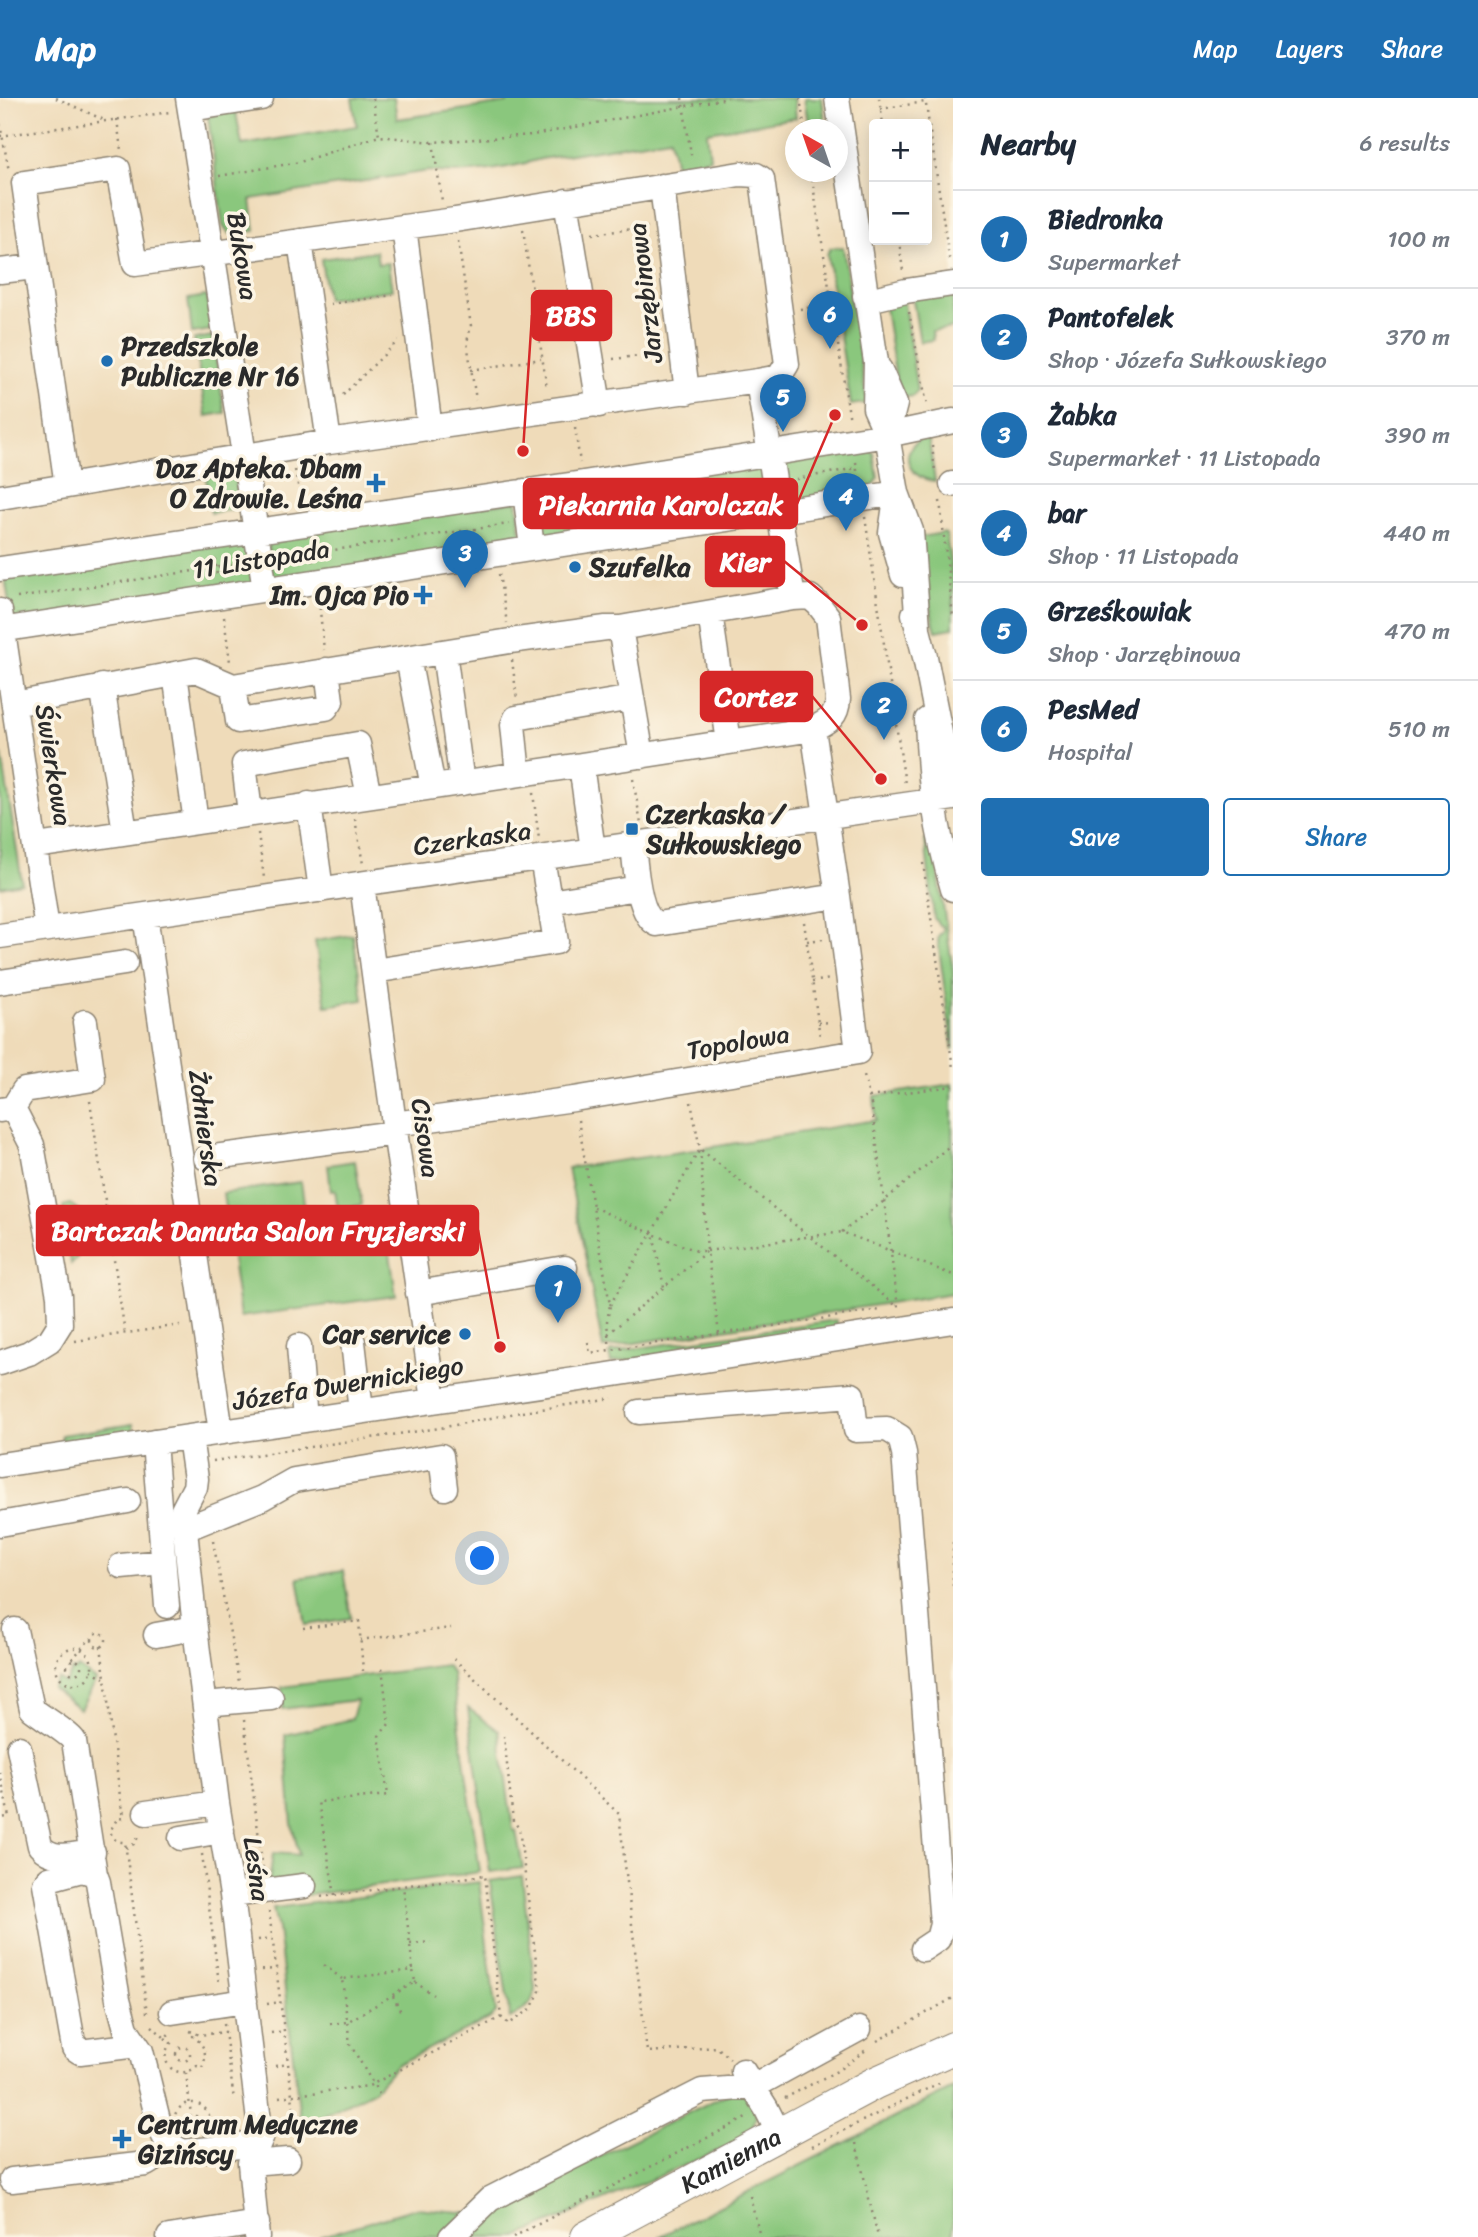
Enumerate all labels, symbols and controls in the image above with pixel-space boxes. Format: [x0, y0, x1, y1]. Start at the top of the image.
text: Map [35, 20, 96, 78]
text: Map [1193, 28, 1238, 70]
text: Layers [1276, 28, 1343, 70]
text: Share [1381, 28, 1443, 70]
text: Nearby [981, 117, 1076, 171]
north arrow [785, 119, 848, 182]
map controls [869, 119, 932, 245]
button: + [869, 119, 932, 182]
text: 6 results [1360, 123, 1450, 164]
button: − [869, 182, 932, 245]
text: Biedronka [1048, 196, 1163, 242]
street label: Bukowa [213, 209, 273, 303]
text: 1 [999, 219, 1009, 260]
text: 100 m [1387, 219, 1450, 260]
street label: Jarzębinowa [614, 220, 677, 367]
text: Supermarket [1048, 242, 1180, 283]
callout: BBS [532, 291, 611, 340]
text: BBS [546, 291, 597, 340]
pin: 6 [807, 291, 853, 349]
text: Pantofelek [1048, 294, 1174, 340]
text: 2 [997, 317, 1011, 358]
text: 370 m [1386, 317, 1450, 358]
place label: Przedszkole Publiczne Nr 16 [121, 323, 300, 399]
text: Shop · Józefa Sułkowskiego [1048, 340, 1327, 381]
marker: Przedszkole Publiczne Nr 16 [99, 353, 115, 369]
pin: 5 [760, 374, 806, 432]
text: Żabka [1048, 392, 1116, 438]
text: 3 [998, 415, 1010, 456]
text: 390 m [1385, 415, 1450, 456]
text: Supermarket · 11 Listopada [1048, 438, 1321, 479]
place label: Doz Apteka. Dbam O Zdrowie. Leśna [156, 445, 363, 521]
pin: 4 [823, 473, 869, 531]
marker: Doz Apteka. Dbam O Zdrowie. Leśna [368, 475, 384, 491]
callout: Piekarnia Karolczak [524, 479, 797, 528]
text: Piekarnia Karolczak [539, 480, 785, 529]
text: bar [1048, 490, 1086, 536]
text: 4 [997, 513, 1011, 554]
text: 440 m [1383, 513, 1450, 554]
street label: 11 Listopada [189, 525, 333, 593]
pin: 3 [442, 530, 488, 588]
text: Shop · 11 Listopada [1048, 536, 1239, 577]
callout: Kier [706, 537, 784, 586]
text: Kier [719, 537, 773, 586]
place label: Szufelka [588, 544, 691, 590]
marker: Szufelka [567, 559, 583, 575]
place label: Im. Ojca Pio [268, 572, 409, 618]
marker: Im. Ojca Pio [415, 587, 431, 603]
text: Grześkowiak [1048, 588, 1192, 634]
text: 5 [997, 611, 1011, 652]
text: 470 m [1384, 611, 1450, 652]
text: Shop · Jarzębinowa [1048, 634, 1241, 675]
callout: Cortez [701, 672, 812, 721]
text: Cortez [713, 672, 798, 721]
pin: 2 [861, 682, 907, 740]
text: PesMed [1048, 686, 1138, 732]
street label: Świerkowa [22, 701, 86, 829]
text: 6 [997, 709, 1011, 750]
text: 510 m [1388, 709, 1450, 750]
text: Hospital [1048, 732, 1132, 773]
place label: Czerkaska / Sułkowskiego [645, 791, 802, 867]
button: Save [981, 798, 1209, 876]
button: Share [1223, 798, 1450, 876]
street label: Czerkaska [410, 807, 534, 869]
marker: Czerkaska / Sułkowskiego [624, 821, 640, 837]
street label: Topolowa [683, 1010, 793, 1074]
street label: Żołnierska [175, 1066, 237, 1190]
street label: Cisowa [398, 1095, 454, 1181]
callout: Bartczak Danuta Salon Fryzjerski [37, 1206, 478, 1255]
text: Bartczak Danuta Salon Fryzjerski [51, 1206, 466, 1255]
pin: 1 [535, 1265, 581, 1323]
place label: Car service [322, 1311, 452, 1357]
marker: Car service [457, 1326, 473, 1342]
street label: Józefa Dwernickiego [228, 1342, 467, 1424]
your location [465, 1541, 499, 1575]
street label: Leśna [230, 1834, 284, 1905]
place label: Centrum Medyczne Gizińscy [137, 2101, 358, 2177]
street label: Kamienna [671, 2114, 790, 2206]
marker: Centrum Medyczne Gizińscy [112, 2129, 132, 2149]

